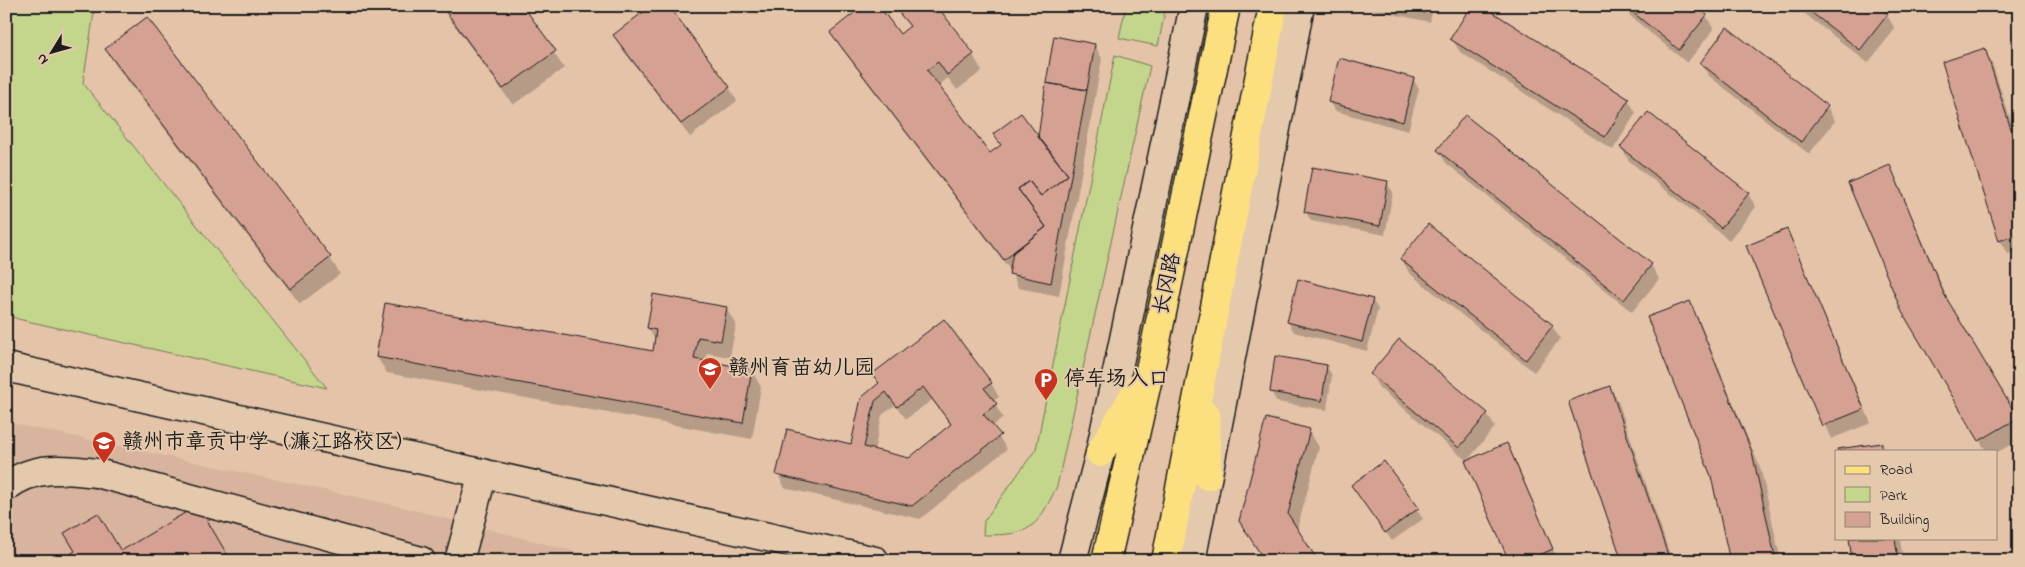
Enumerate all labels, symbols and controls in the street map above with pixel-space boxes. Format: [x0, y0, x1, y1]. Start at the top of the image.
north arrow [28, 28, 78, 78]
text: N [32, 49, 54, 69]
street label: 长冈路 [1147, 250, 1189, 318]
place label: 赣州育苗幼儿园 [728, 354, 875, 384]
school or university icon: 赣州育苗幼儿园 [697, 356, 723, 390]
place label: 停车场入口 [1064, 365, 1169, 395]
parking icon: 停车场入口 [1033, 367, 1059, 401]
place label: 赣州市章贡中学（濂江路校区） [122, 428, 416, 458]
school or university icon: 赣州市章贡中学（濂江路校区） [91, 430, 117, 464]
legend [1835, 450, 1998, 540]
text: Road [1880, 459, 1913, 481]
text: Park [1880, 485, 1908, 507]
text: Building [1879, 509, 1929, 532]

